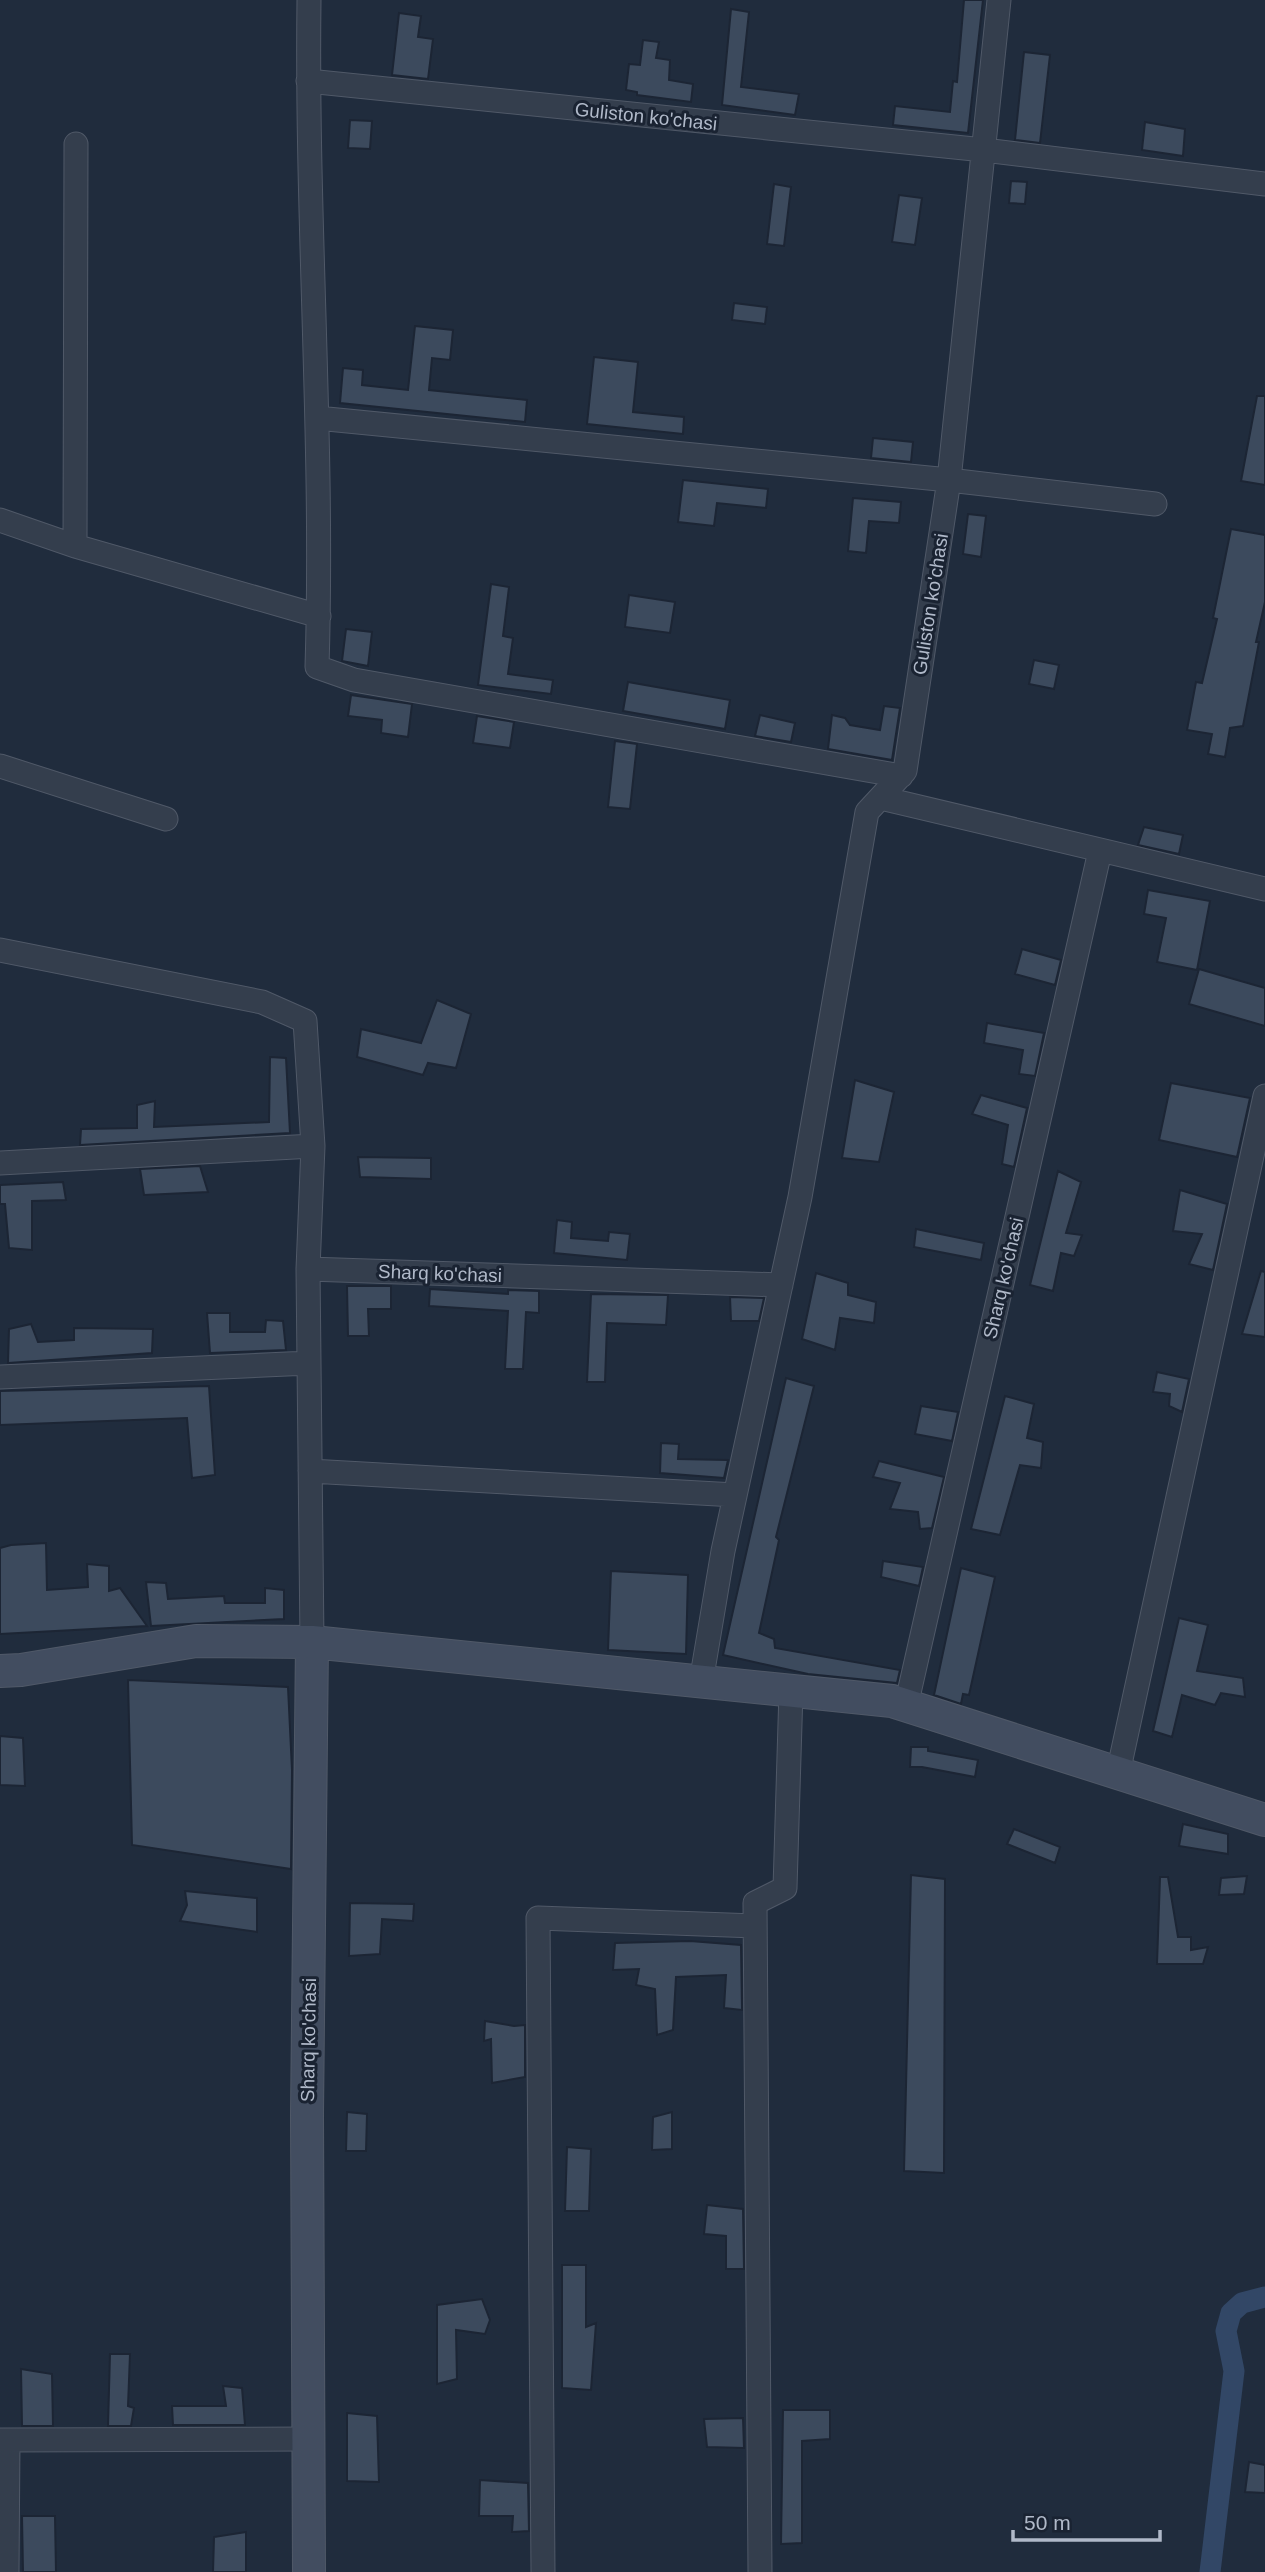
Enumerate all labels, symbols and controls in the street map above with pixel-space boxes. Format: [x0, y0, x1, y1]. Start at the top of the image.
street label: Guliston ko'chasi [574, 99, 718, 134]
street label: Guliston ko'chasi [909, 532, 952, 676]
street label: Sharq ko'chasi [979, 1215, 1028, 1341]
street label: Sharq ko'chasi [378, 1261, 502, 1286]
street label: Sharq ko'chasi [297, 1978, 320, 2102]
scale bar [1013, 2498, 1160, 2542]
text: 50 m [1024, 2511, 1071, 2534]

